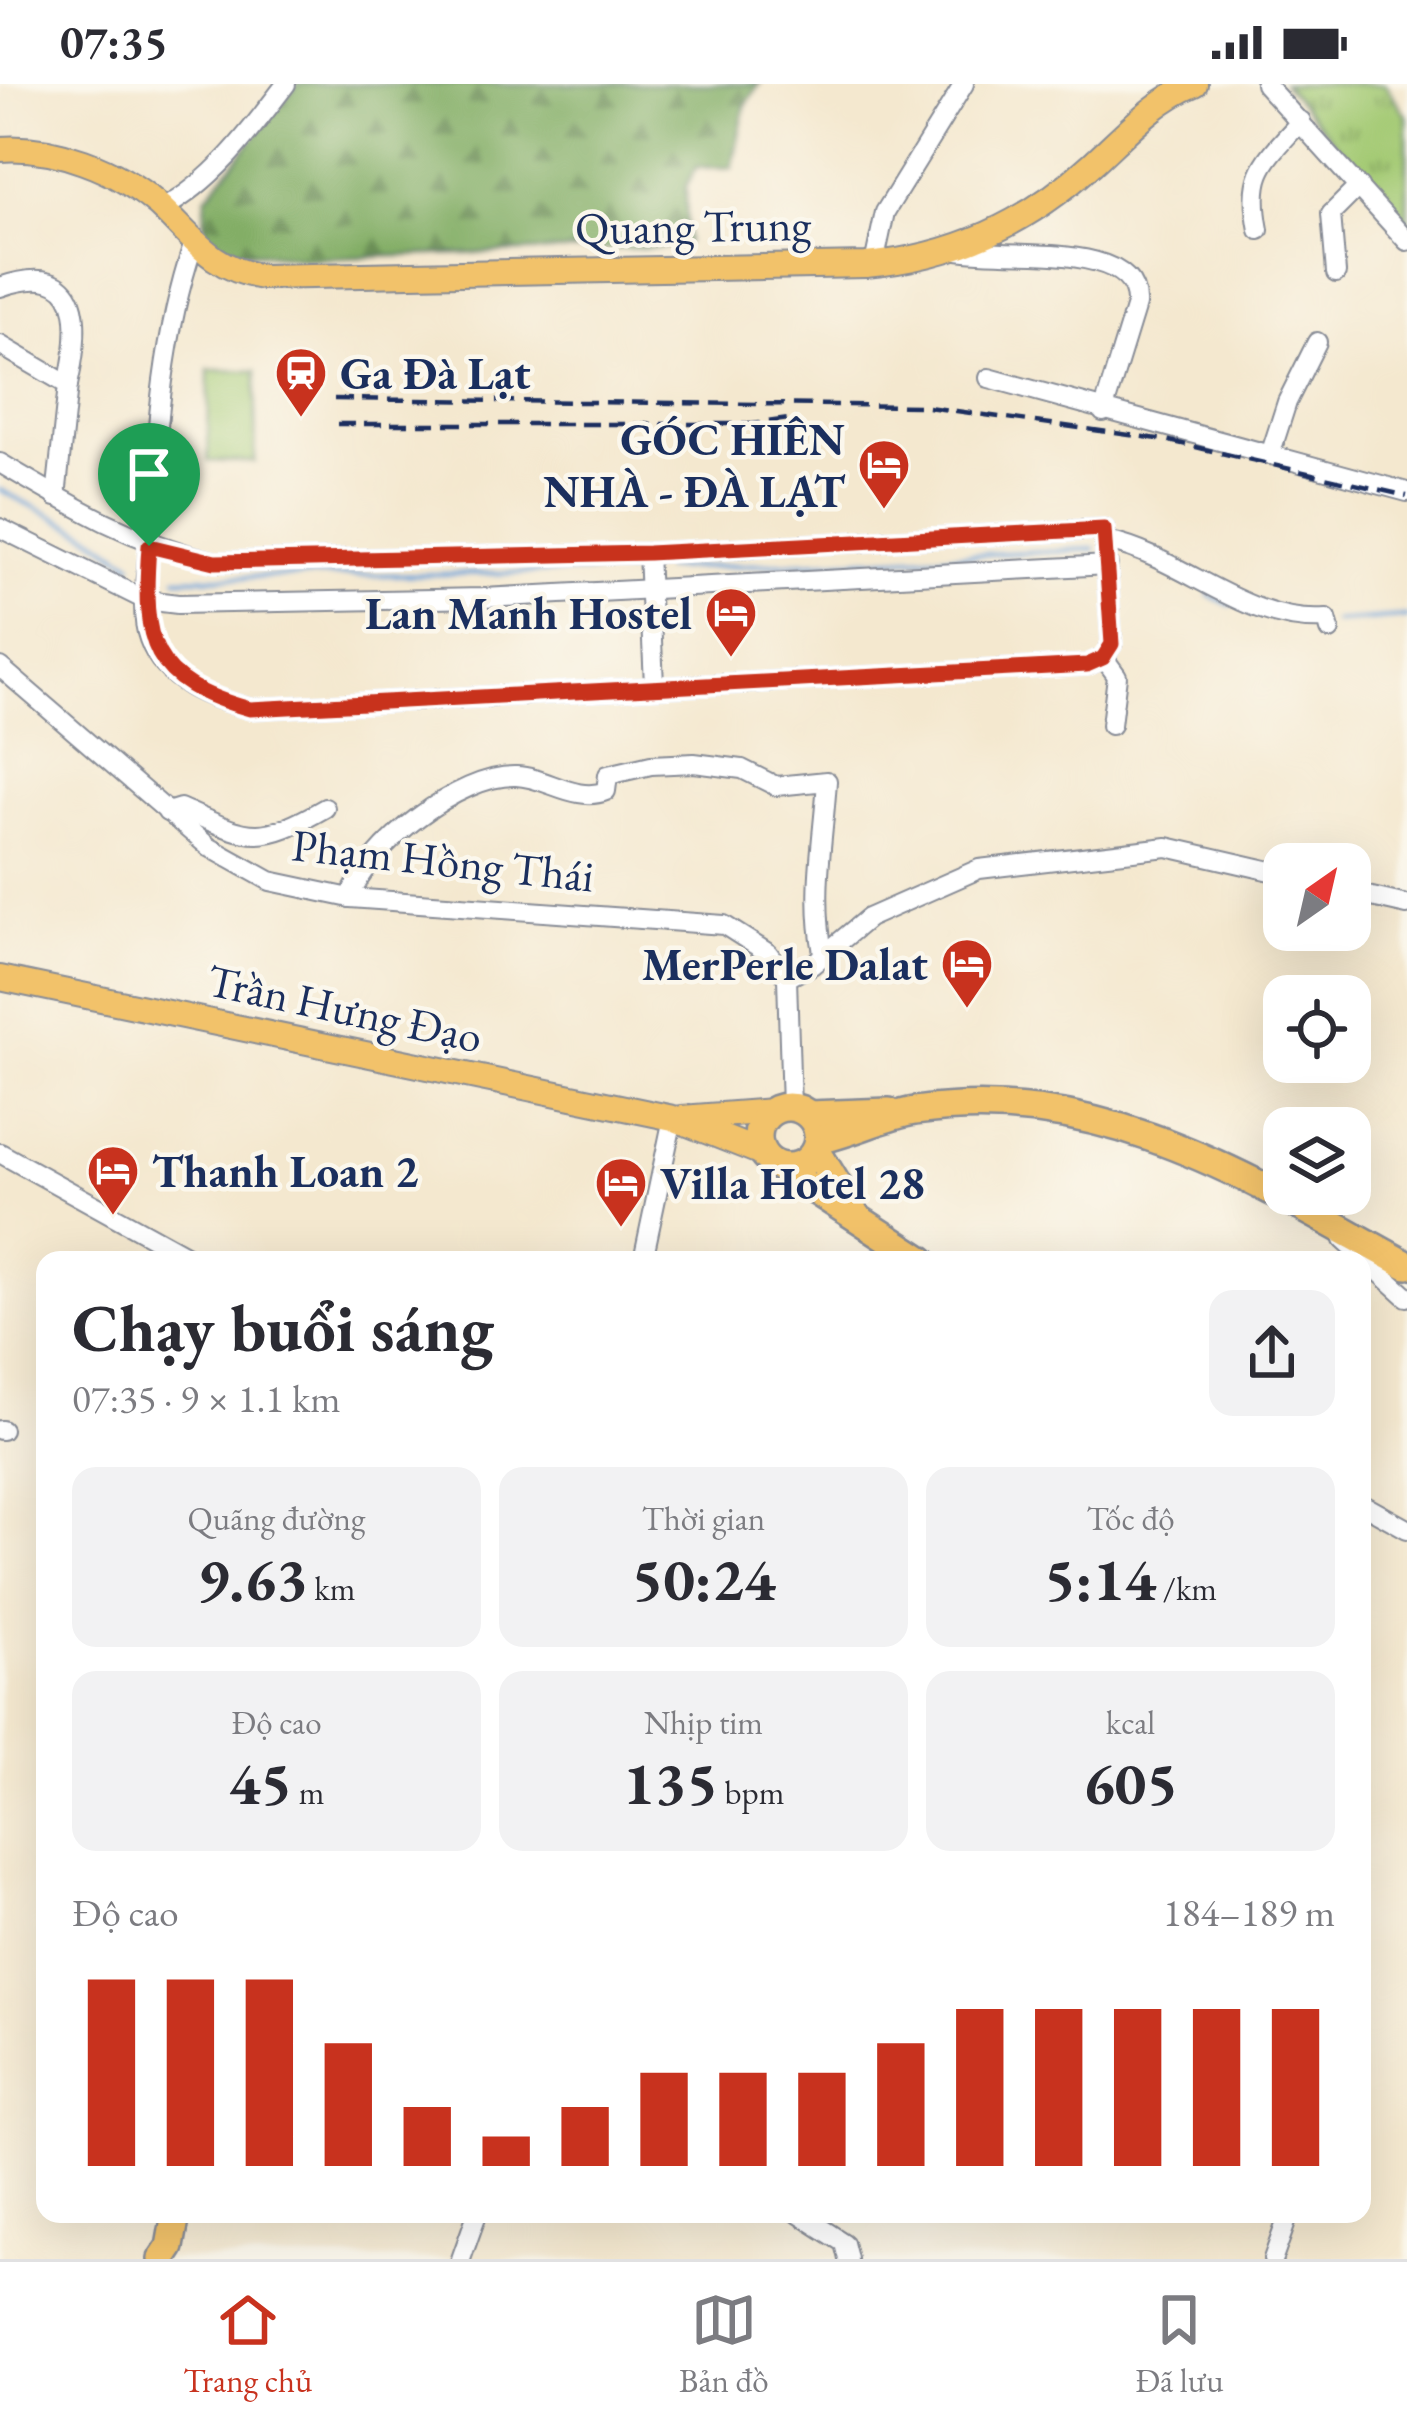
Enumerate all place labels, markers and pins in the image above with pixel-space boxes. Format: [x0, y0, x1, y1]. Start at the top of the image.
place label: Ga Đà Lạt [340, 344, 531, 402]
station icon: Ga Đà Lạt [273, 345, 329, 419]
place label: GÓC HIÊN NHÀ - ĐÀ LẠT [543, 410, 846, 520]
pin [98, 423, 200, 546]
hotel icon: GÓC HIÊN NHÀ - ĐÀ LẠT [856, 437, 912, 511]
place label: Lan Manh Hostel [365, 584, 692, 642]
hotel icon: Lan Manh Hostel [703, 585, 759, 659]
place label: MerPerle Dalat [642, 935, 928, 993]
hotel icon: MerPerle Dalat [939, 936, 995, 1010]
place label: Thanh Loan 2 [152, 1142, 419, 1200]
hotel icon: Thanh Loan 2 [85, 1143, 141, 1217]
place label: Villa Hotel 28 [660, 1154, 925, 1212]
hotel icon: Villa Hotel 28 [593, 1155, 649, 1229]

